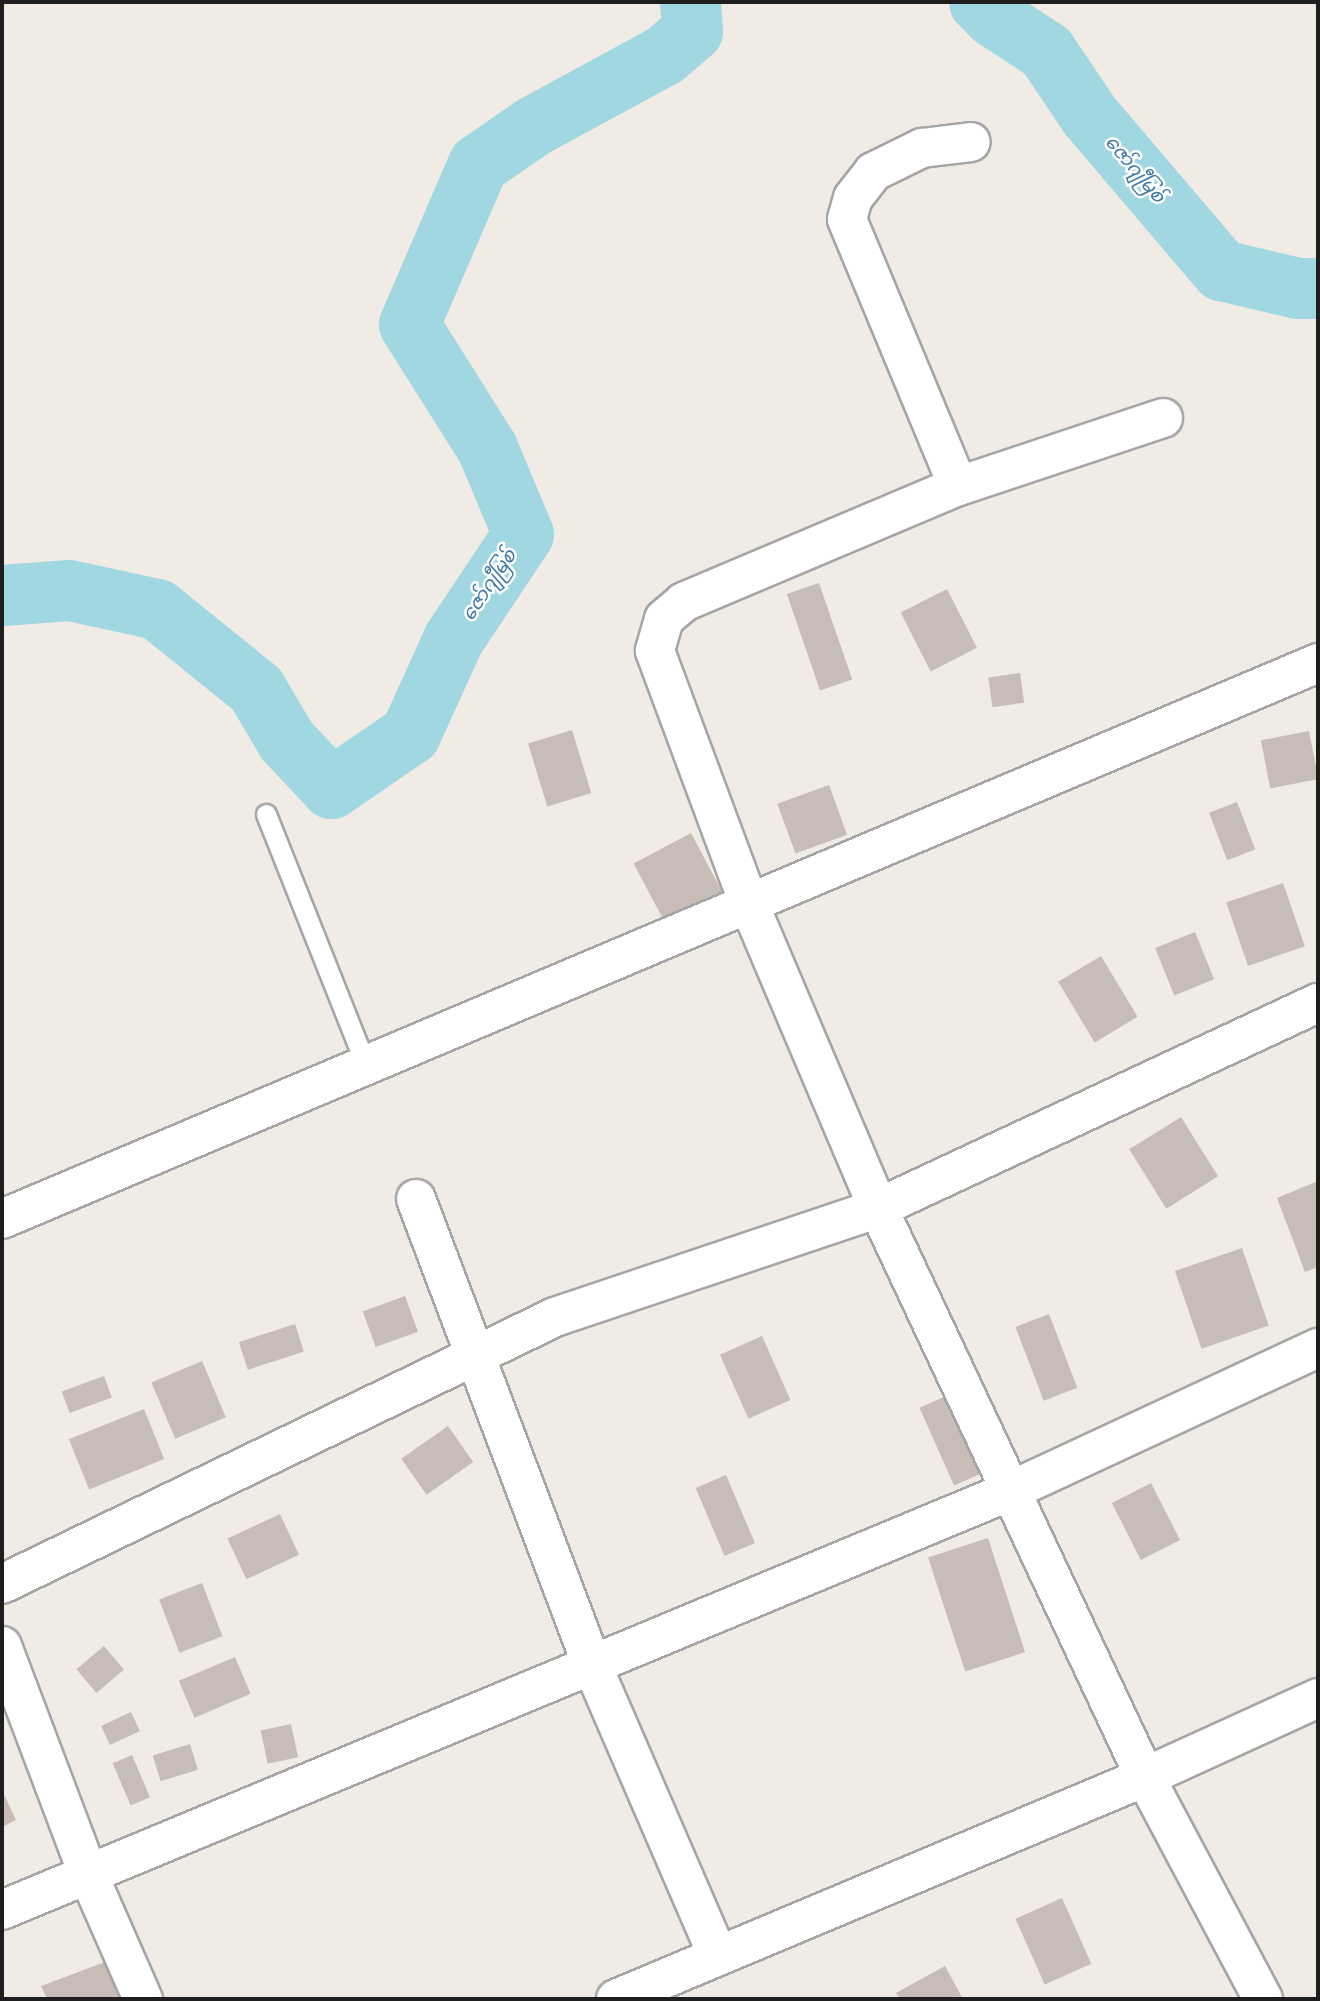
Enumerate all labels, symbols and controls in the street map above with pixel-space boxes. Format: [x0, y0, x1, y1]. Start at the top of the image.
water label: ဇော်ဂျီမြစ် [1100, 131, 1170, 207]
water label: ဇော်ဂျီမြစ် [457, 545, 521, 625]

